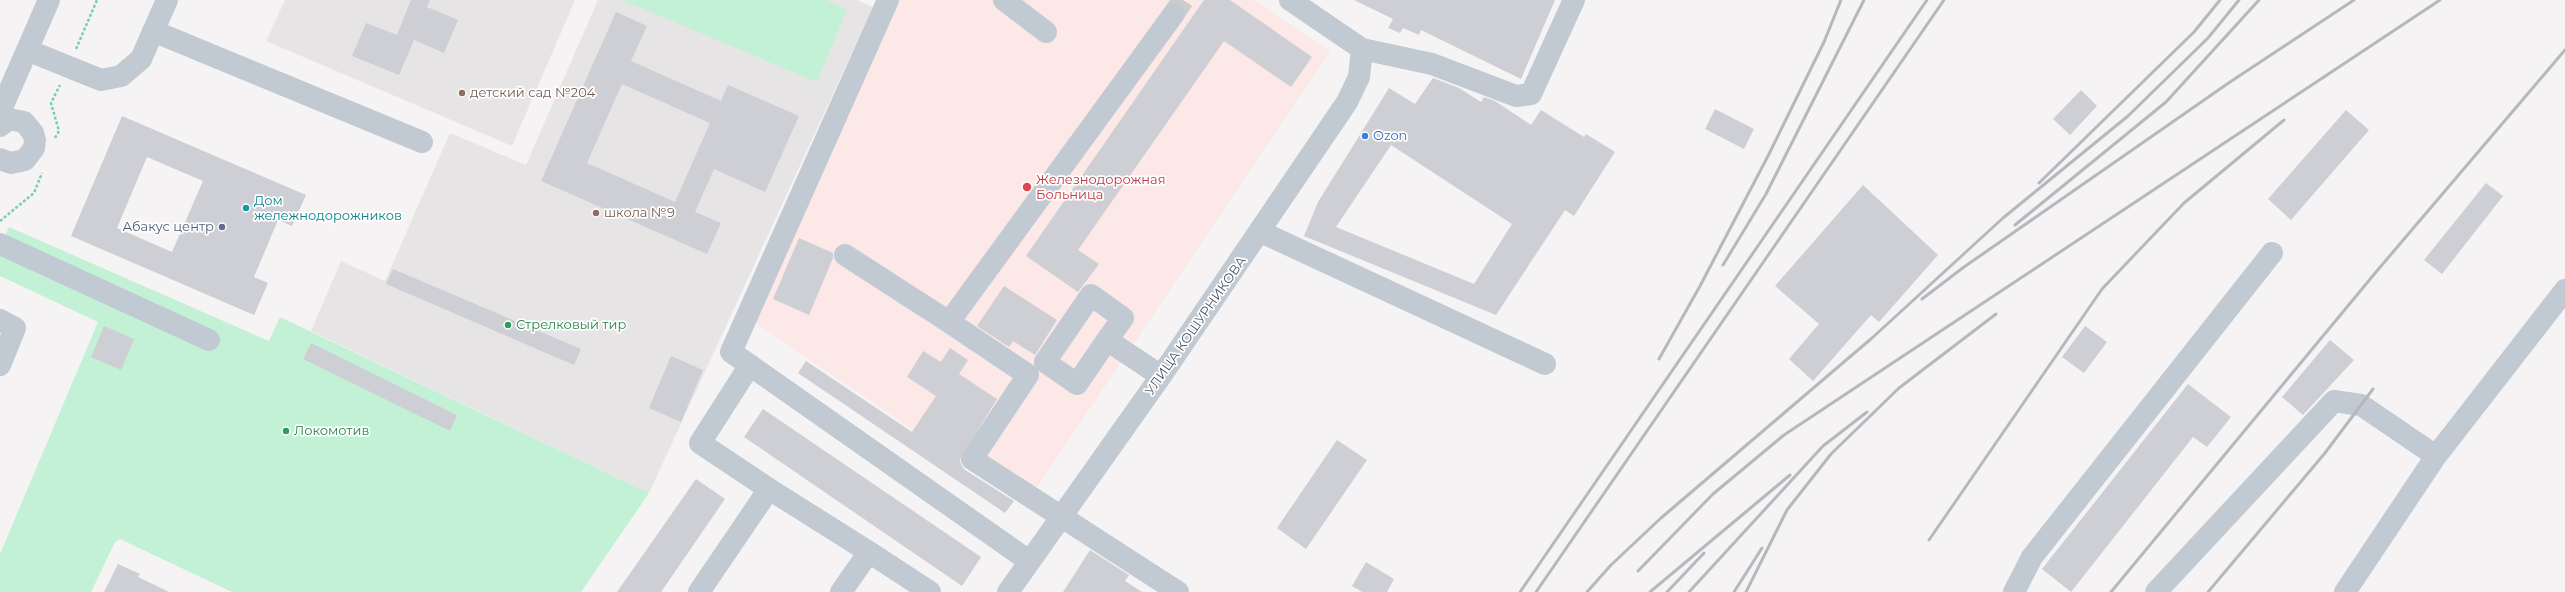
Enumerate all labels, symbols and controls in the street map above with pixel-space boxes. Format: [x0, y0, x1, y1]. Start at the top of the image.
place label: детский сад №204 [470, 85, 595, 101]
marker: детский сад №204 [457, 88, 467, 98]
place label: Ozon [1373, 128, 1407, 144]
marker: Ozon [1360, 131, 1370, 141]
place label: Железнодорожная Больница [1036, 172, 1166, 203]
marker: Железнодорожная Больница [1021, 181, 1033, 193]
place label: Дом жележнодорожников [254, 193, 402, 224]
marker: Дом жележнодорожников [241, 203, 251, 213]
place label: школа №9 [604, 205, 675, 221]
marker: школа №9 [591, 208, 601, 218]
place label: Абакус центр [123, 219, 214, 235]
marker: Абакус центр [217, 222, 227, 232]
street label: УЛИЦА КОШУРНИКОВА [1142, 254, 1250, 398]
place label: Стрелковый тир [516, 317, 626, 333]
marker: Стрелковый тир [503, 320, 513, 330]
place label: Локомотив [294, 423, 369, 439]
marker: Локомотив [281, 426, 291, 436]

